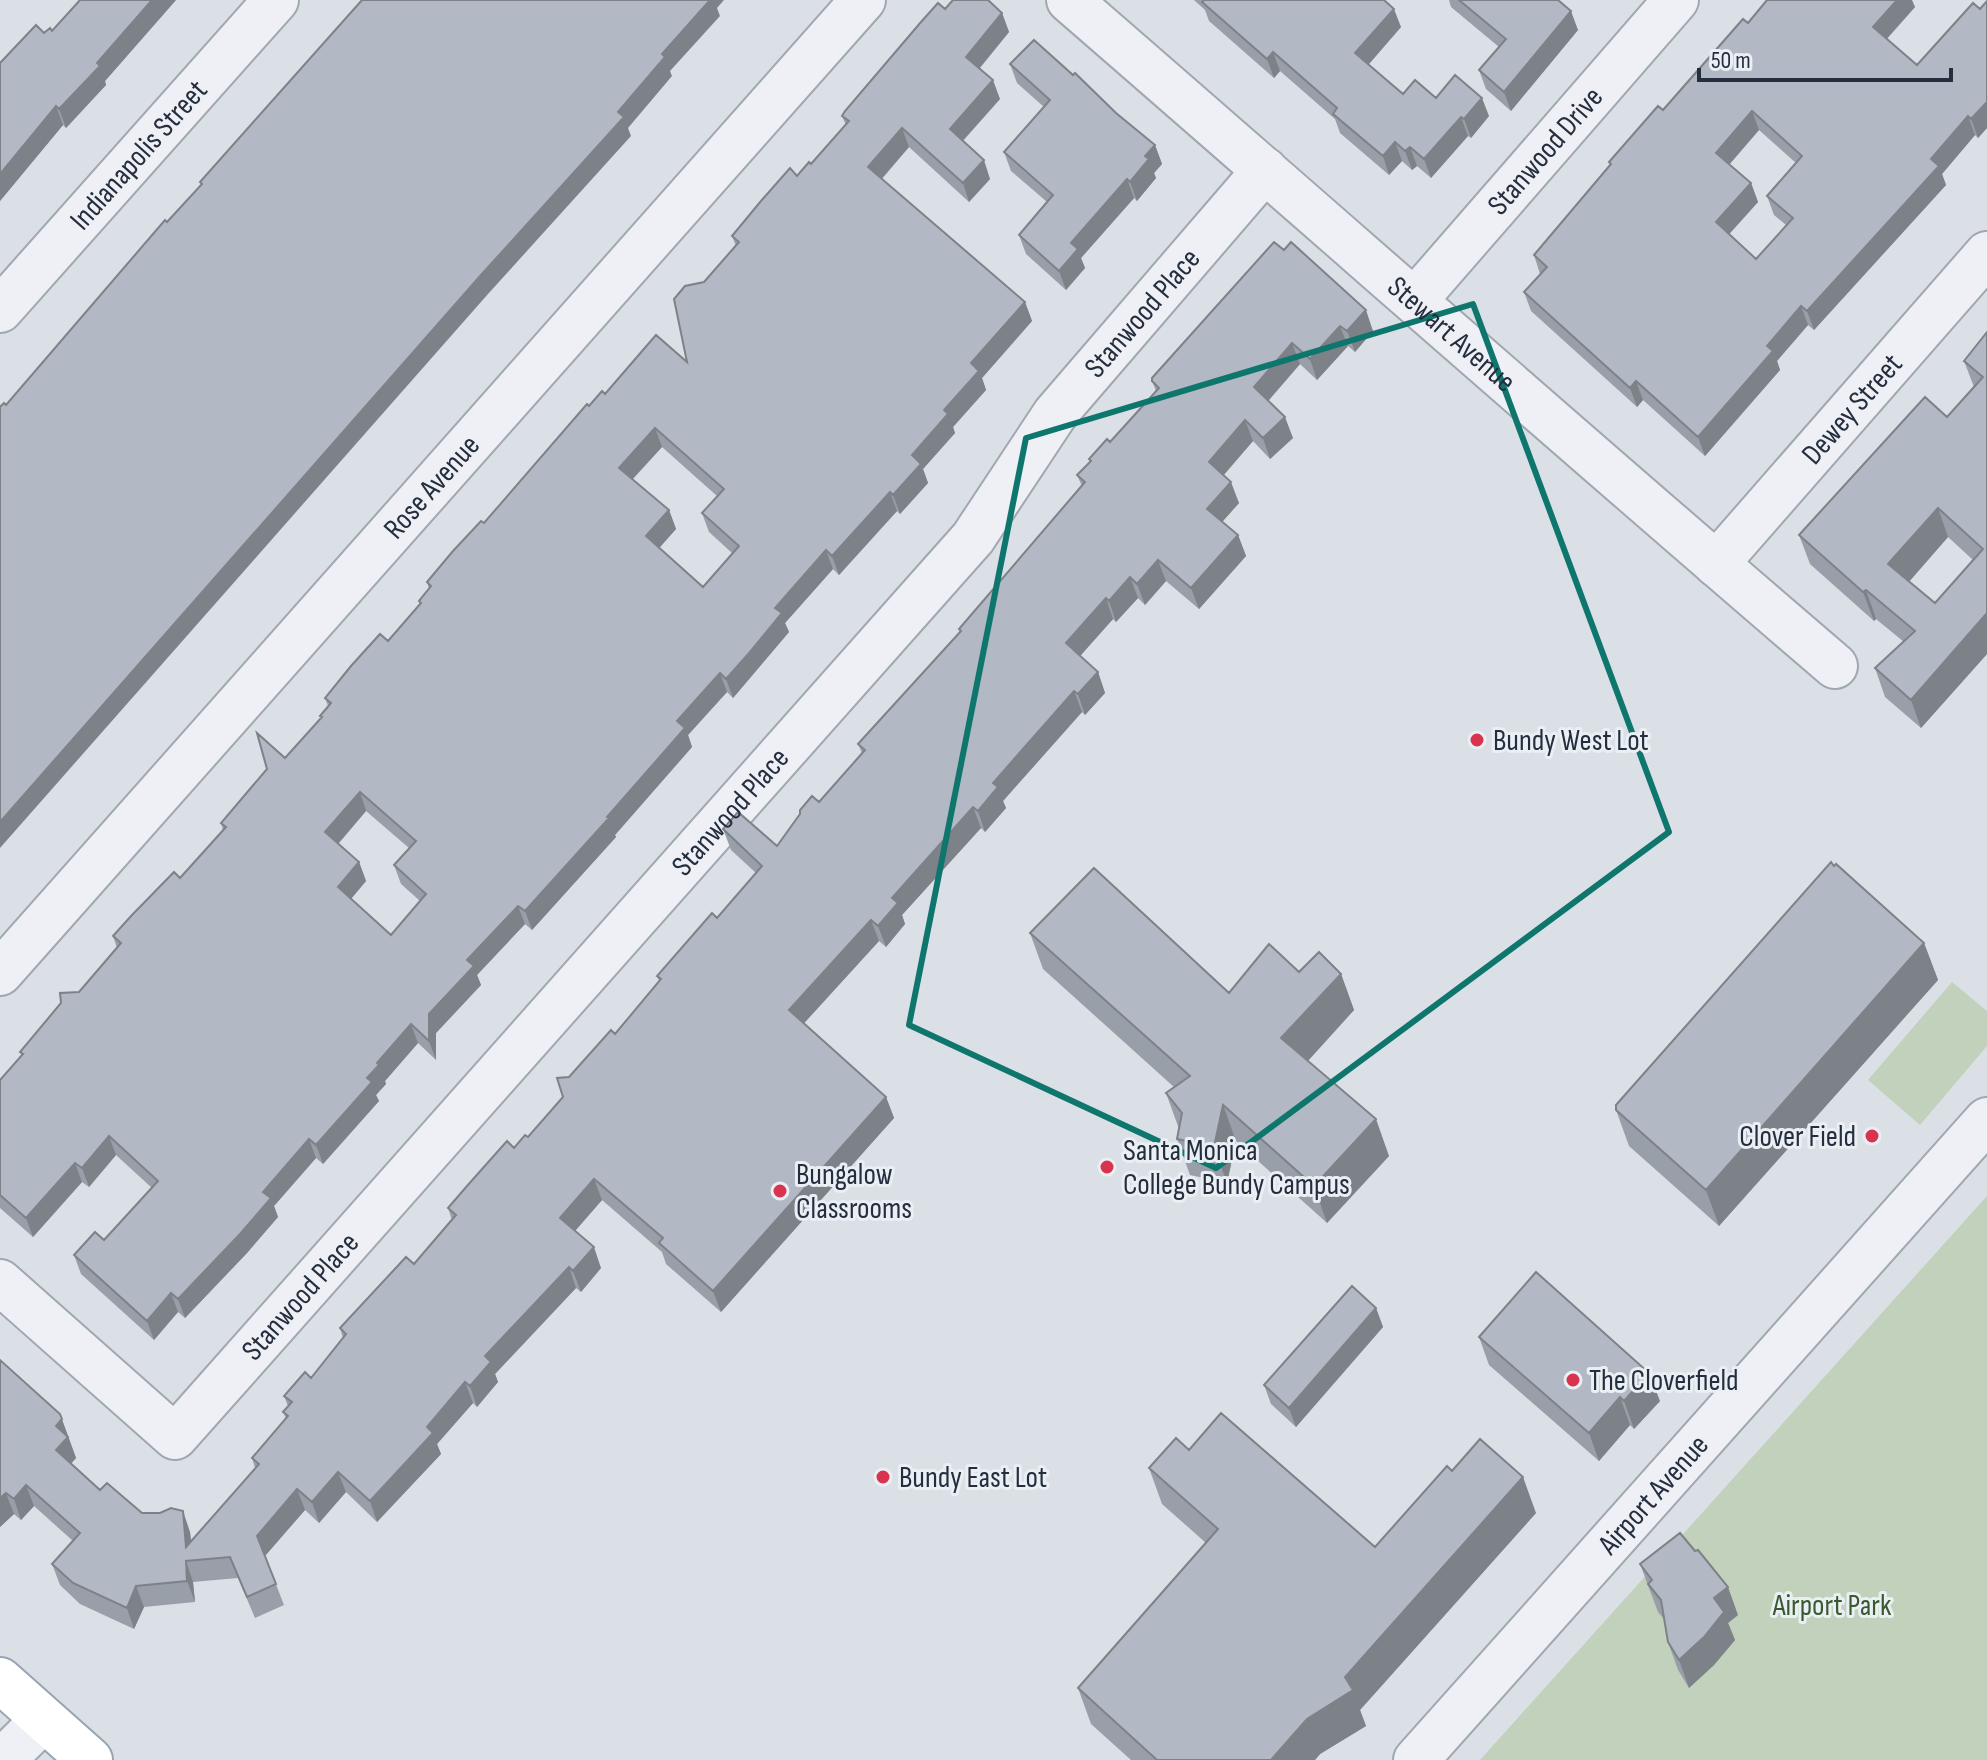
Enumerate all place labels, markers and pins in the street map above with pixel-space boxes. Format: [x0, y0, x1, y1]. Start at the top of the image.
place label: Bundy West Lot [1493, 723, 1649, 759]
marker: Bundy West Lot [1468, 731, 1486, 749]
place label: Clover Field [1739, 1119, 1856, 1155]
marker: Clover Field [1863, 1127, 1881, 1145]
place label: Santa Monica College Bundy Campus [1123, 1133, 1350, 1203]
place label: Bungalow Classrooms [796, 1157, 912, 1227]
marker: Santa Monica College Bundy Campus [1098, 1158, 1116, 1176]
marker: Bungalow Classrooms [771, 1182, 789, 1200]
place label: The Cloverfield [1589, 1363, 1739, 1399]
marker: The Cloverfield [1564, 1371, 1582, 1389]
place label: Bundy East Lot [899, 1460, 1047, 1496]
marker: Bundy East Lot [874, 1468, 892, 1486]

